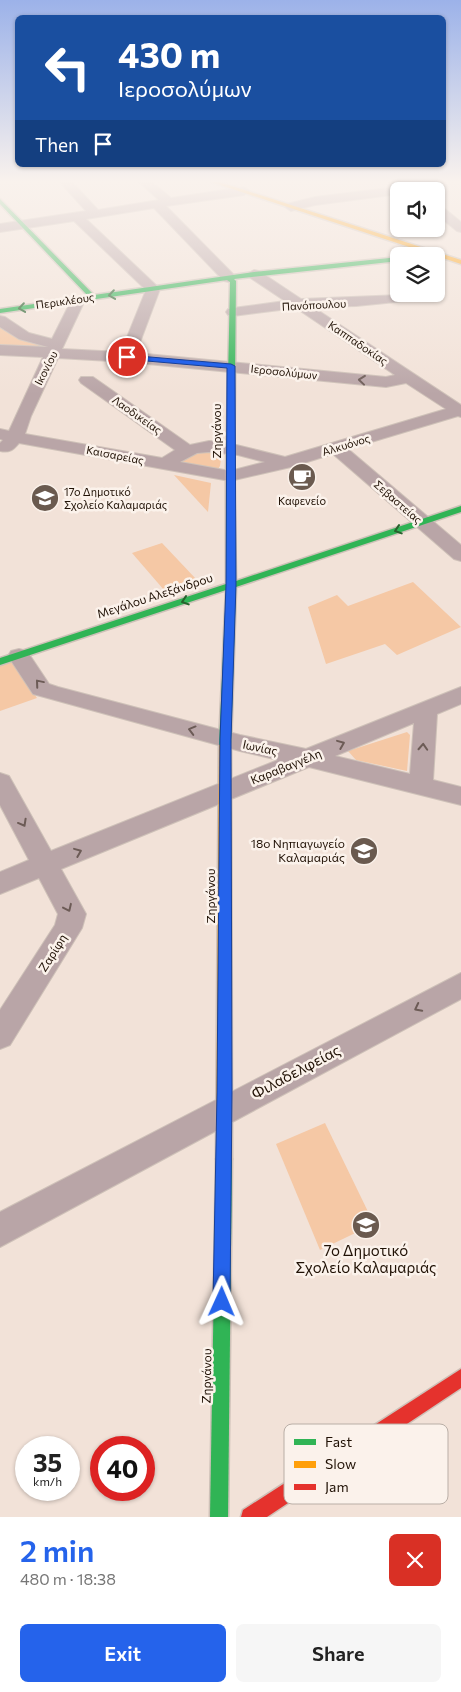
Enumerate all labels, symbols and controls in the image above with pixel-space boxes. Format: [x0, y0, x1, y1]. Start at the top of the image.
text: 430 m [118, 32, 220, 75]
icon: left [35, 35, 100, 100]
text: Ιεροσολύμων [118, 75, 252, 102]
icon: arrive [89, 130, 117, 158]
text: Then [35, 133, 79, 156]
map controls [390, 182, 445, 302]
button: sound [390, 182, 445, 237]
button: layers [390, 247, 445, 302]
one-way arrow [108, 289, 116, 300]
street label: Περικλέους [35, 290, 95, 311]
street label: Πανόπουλου [281, 296, 347, 313]
one-way arrow [17, 302, 25, 313]
street label: Καππαδοκίας [326, 318, 390, 367]
pin [106, 336, 148, 378]
icon: arrive [113, 343, 141, 371]
street label: Ικονίου [31, 348, 60, 387]
street label: Ιεροσολύμων [250, 362, 318, 382]
one-way arrow [358, 374, 366, 385]
street label: Λαοδικείας [110, 393, 165, 436]
street label: Ζηργάνου [209, 403, 223, 458]
street label: Αλκυόνος [320, 431, 371, 458]
street label: Καισαρείας [85, 443, 145, 466]
cafe icon: Καφενείο [287, 462, 317, 492]
street label: Σεβαστείας [372, 477, 425, 526]
school or university icon: 17ο Δημοτικό Σχολείο Καλαμαριάς [30, 483, 60, 513]
place label: 17ο Δημοτικό Σχολείο Καλαμαριάς [64, 485, 167, 511]
place label: Καφενείο [278, 494, 326, 507]
one-way arrow [394, 525, 403, 535]
street label: Μεγάλου Αλεξάνδρου [95, 570, 215, 620]
one-way arrow [181, 595, 189, 605]
one-way arrow [35, 680, 44, 689]
one-way arrow [189, 726, 197, 736]
street label: Ιωνίας [241, 737, 279, 758]
one-way arrow [337, 740, 345, 750]
one-way arrow [418, 743, 429, 751]
street label: Καραβαγγέλη [248, 745, 323, 787]
one-way arrow [17, 818, 27, 827]
place label: 18ο Νηπιαγωγείο Καλαμαριάς [251, 836, 345, 864]
school or university icon: 18ο Νηπιαγωγείο Καλαμαριάς [349, 836, 379, 866]
one-way arrow [73, 848, 82, 858]
street label: Ζηργάνου [203, 868, 217, 923]
one-way arrow [62, 903, 72, 912]
street label: Ζαρίφη [35, 931, 69, 974]
one-way arrow [414, 1002, 423, 1012]
street label: Φιλαδελφείας [248, 1040, 343, 1102]
school or university icon: 7o Δημοτικό Σχολείο Καλαμαριάς [351, 1210, 381, 1240]
place label: 7o Δημοτικό Σχολείο Καλαμαριάς [296, 1241, 436, 1276]
position arrow [195, 1275, 247, 1327]
street label: Ζηργάνου [199, 1348, 213, 1404]
legend [284, 1424, 448, 1504]
text: Fast [325, 1433, 352, 1450]
speed limit sign: 40 [90, 1436, 155, 1501]
text: 35 [33, 1447, 62, 1477]
text: Slow [325, 1455, 356, 1472]
text: km/h [33, 1474, 62, 1488]
text: Jam [325, 1478, 349, 1495]
text: 2 min [20, 1531, 94, 1568]
button: close [389, 1534, 441, 1586]
text: 480 m · 18:38 [20, 1569, 116, 1588]
button: Exit [20, 1624, 226, 1682]
button: Share [236, 1624, 441, 1682]

